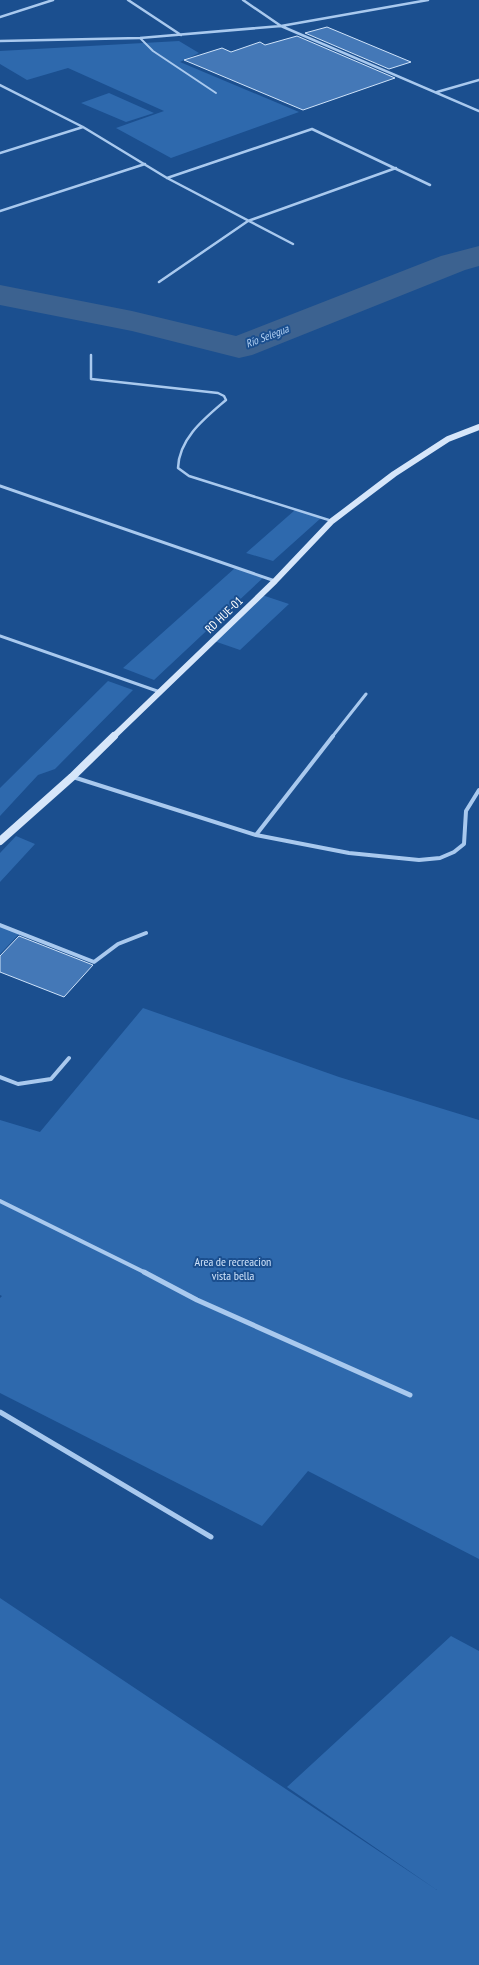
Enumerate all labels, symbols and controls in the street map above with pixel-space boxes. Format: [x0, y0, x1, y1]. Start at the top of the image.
water label: Río Selegua [244, 321, 291, 351]
street label: RD HUE-01 [202, 593, 246, 636]
park label: Area de recreacion vista bella [195, 1254, 271, 1283]

